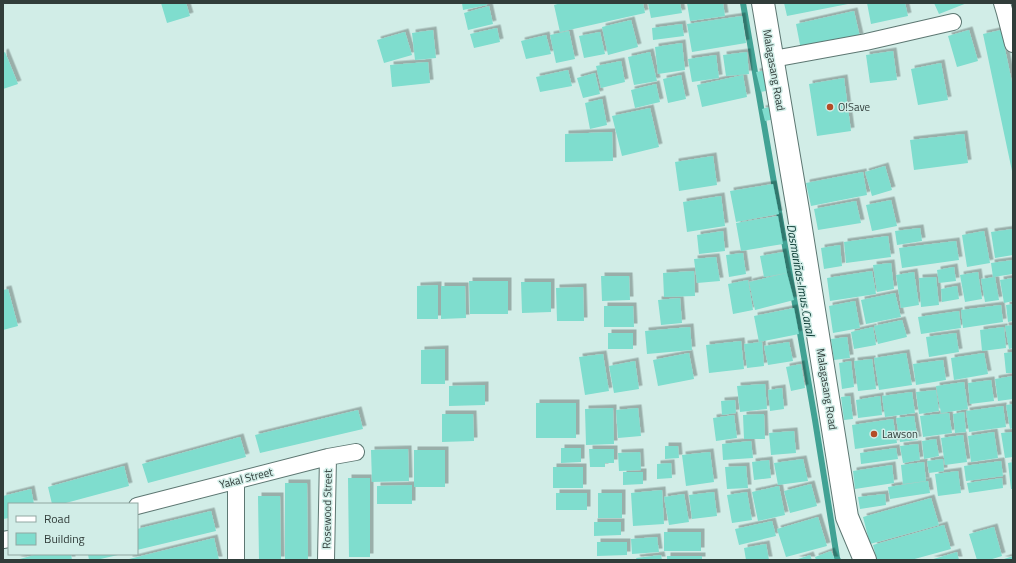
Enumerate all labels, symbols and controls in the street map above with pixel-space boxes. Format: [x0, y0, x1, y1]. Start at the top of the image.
street label: Malagasang Road [759, 28, 789, 112]
place label: O!Save [838, 99, 871, 115]
marker: O!Save [825, 102, 835, 112]
water label: Dasmariñas-Imus Canal [782, 223, 820, 339]
street label: Malagasang Road [813, 347, 841, 431]
place label: Lawson [882, 426, 918, 442]
marker: Lawson [869, 429, 879, 439]
street label: Yakal Street [217, 464, 275, 492]
street label: Rosewood Street [318, 469, 336, 549]
legend [8, 503, 138, 555]
text: Road [44, 509, 70, 528]
text: Building [44, 529, 85, 548]

